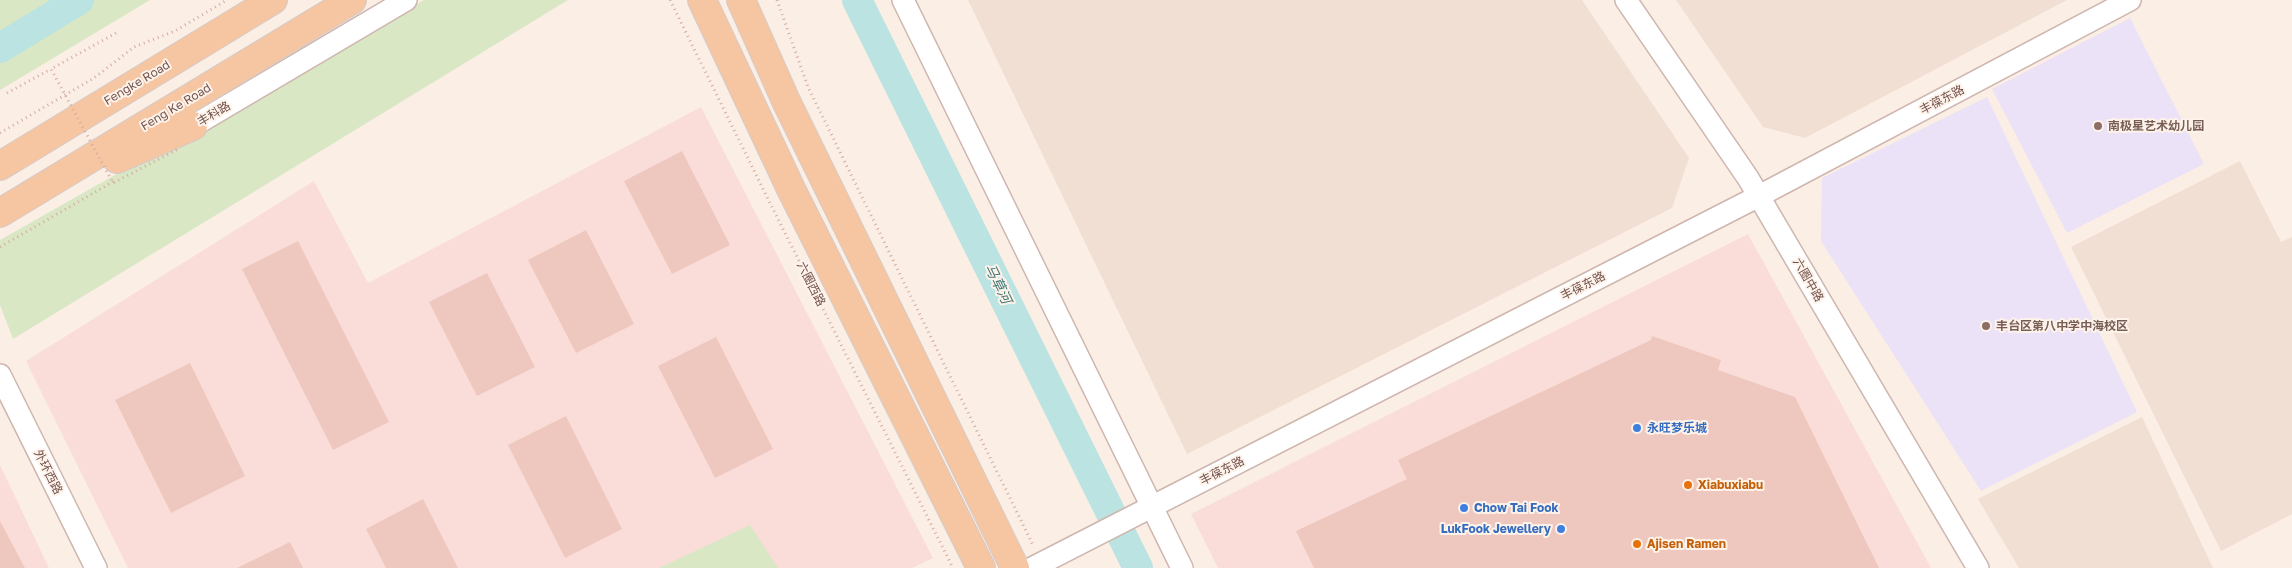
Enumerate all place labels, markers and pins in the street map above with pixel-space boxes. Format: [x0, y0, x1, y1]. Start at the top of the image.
place label: 南极星艺术幼儿园 [2108, 119, 2204, 133]
marker: 南极星艺术幼儿园 [2092, 120, 2104, 132]
place label: 丰台区第八中学中海校区 [1996, 319, 2128, 333]
marker: 丰台区第八中学中海校区 [1980, 320, 1992, 332]
place label: 永旺梦乐城 [1647, 421, 1707, 435]
marker: 永旺梦乐城 [1631, 422, 1643, 434]
place label: Xiabuxiabu [1698, 478, 1763, 492]
marker: Xiabuxiabu [1682, 479, 1694, 491]
place label: Chow Tai Fook [1474, 501, 1558, 515]
marker: Chow Tai Fook [1458, 502, 1470, 514]
place label: LukFook Jewellery [1441, 522, 1551, 536]
marker: LukFook Jewellery [1555, 523, 1567, 535]
place label: Ajisen Ramen [1647, 537, 1726, 551]
marker: Ajisen Ramen [1631, 538, 1643, 550]

